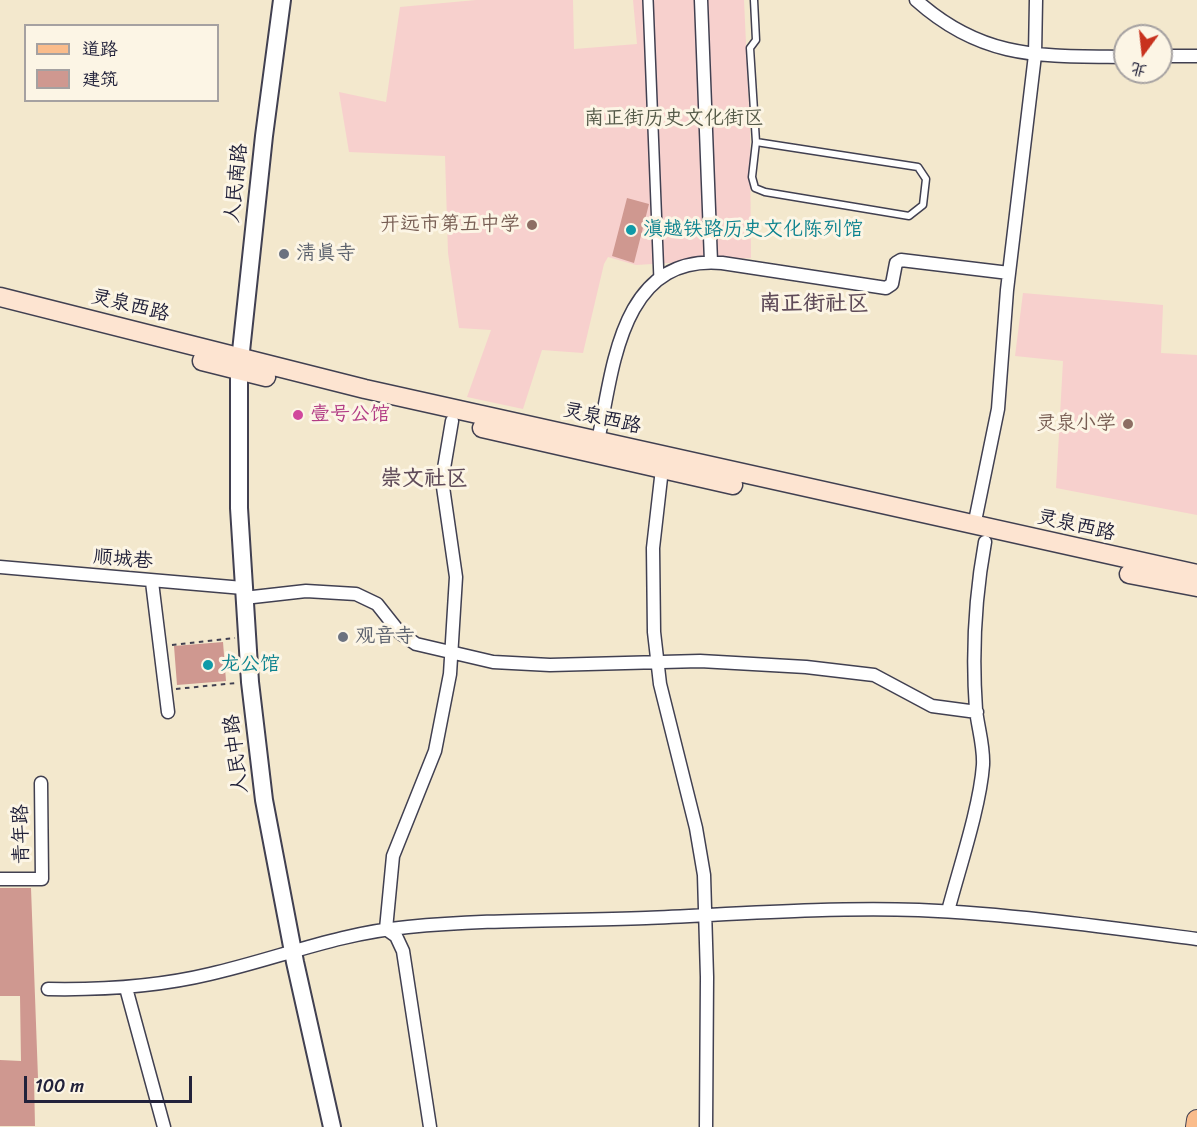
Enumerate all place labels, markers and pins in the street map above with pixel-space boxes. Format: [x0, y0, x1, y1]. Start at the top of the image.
place label: 开远市第五中学 [380, 213, 520, 237]
marker: 开远市第五中学 [525, 218, 539, 232]
place label: 滇越铁路历史文化陈列馆 [643, 218, 863, 242]
marker: 滇越铁路历史文化陈列馆 [624, 223, 638, 237]
place label: 清真寺 [296, 242, 356, 266]
marker: 清真寺 [277, 247, 291, 261]
place label: 壹号公馆 [310, 403, 390, 427]
marker: 壹号公馆 [291, 408, 305, 422]
place label: 灵泉小学 [1036, 412, 1116, 436]
marker: 灵泉小学 [1121, 417, 1135, 431]
place label: 观音寺 [355, 625, 415, 649]
marker: 观音寺 [336, 630, 350, 644]
place label: 龙公馆 [220, 653, 280, 677]
marker: 龙公馆 [201, 658, 215, 672]

